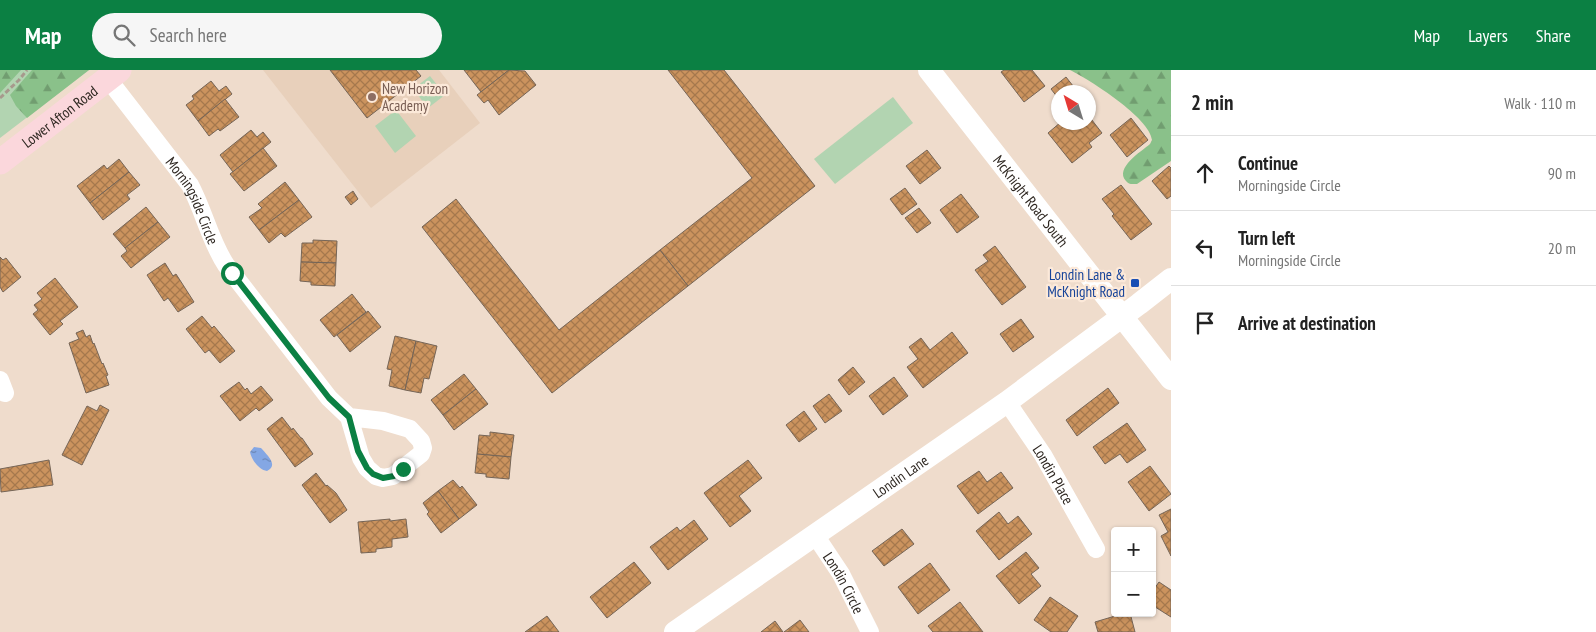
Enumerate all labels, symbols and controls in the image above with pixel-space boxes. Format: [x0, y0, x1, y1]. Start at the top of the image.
search box [92, 13, 442, 58]
text: Map [25, 20, 62, 51]
icon: search [110, 21, 138, 49]
text: Search here [150, 23, 227, 47]
text: Map [1414, 24, 1440, 47]
text: Layers [1468, 24, 1508, 47]
text: Share [1536, 24, 1571, 47]
place label: New Horizon Academy [382, 79, 448, 115]
street label: Lower Afton Road [18, 81, 101, 151]
north arrow [1051, 85, 1096, 130]
text: 2 min [1191, 89, 1233, 116]
marker: New Horizon Academy [366, 91, 378, 103]
text: Walk · 110 m [1504, 93, 1576, 113]
street label: McKnight Road South [990, 151, 1073, 250]
text: Continue [1238, 151, 1298, 175]
street label: Morningside Circle [162, 153, 223, 247]
icon: ahead [1191, 159, 1219, 187]
text: 90 m [1548, 163, 1576, 183]
text: Morningside Circle [1238, 175, 1341, 195]
text: Turn left [1238, 226, 1295, 250]
icon: left [1191, 234, 1219, 262]
text: 20 m [1548, 238, 1576, 258]
text: Morningside Circle [1238, 250, 1341, 270]
route start [221, 262, 244, 285]
place label: Londin Lane & McKnight Road [1047, 265, 1125, 301]
marker: Londin Lane & McKnight Road [1129, 277, 1141, 289]
icon: arrive [1191, 309, 1219, 337]
text: Arrive at destination [1238, 311, 1376, 335]
street label: Londin Place [1029, 441, 1078, 507]
street label: Londin Lane [869, 450, 932, 502]
route end [392, 458, 415, 481]
map controls [1111, 527, 1156, 617]
button: + [1111, 527, 1156, 572]
street label: Londin Circle [819, 548, 869, 617]
button: − [1111, 572, 1156, 617]

